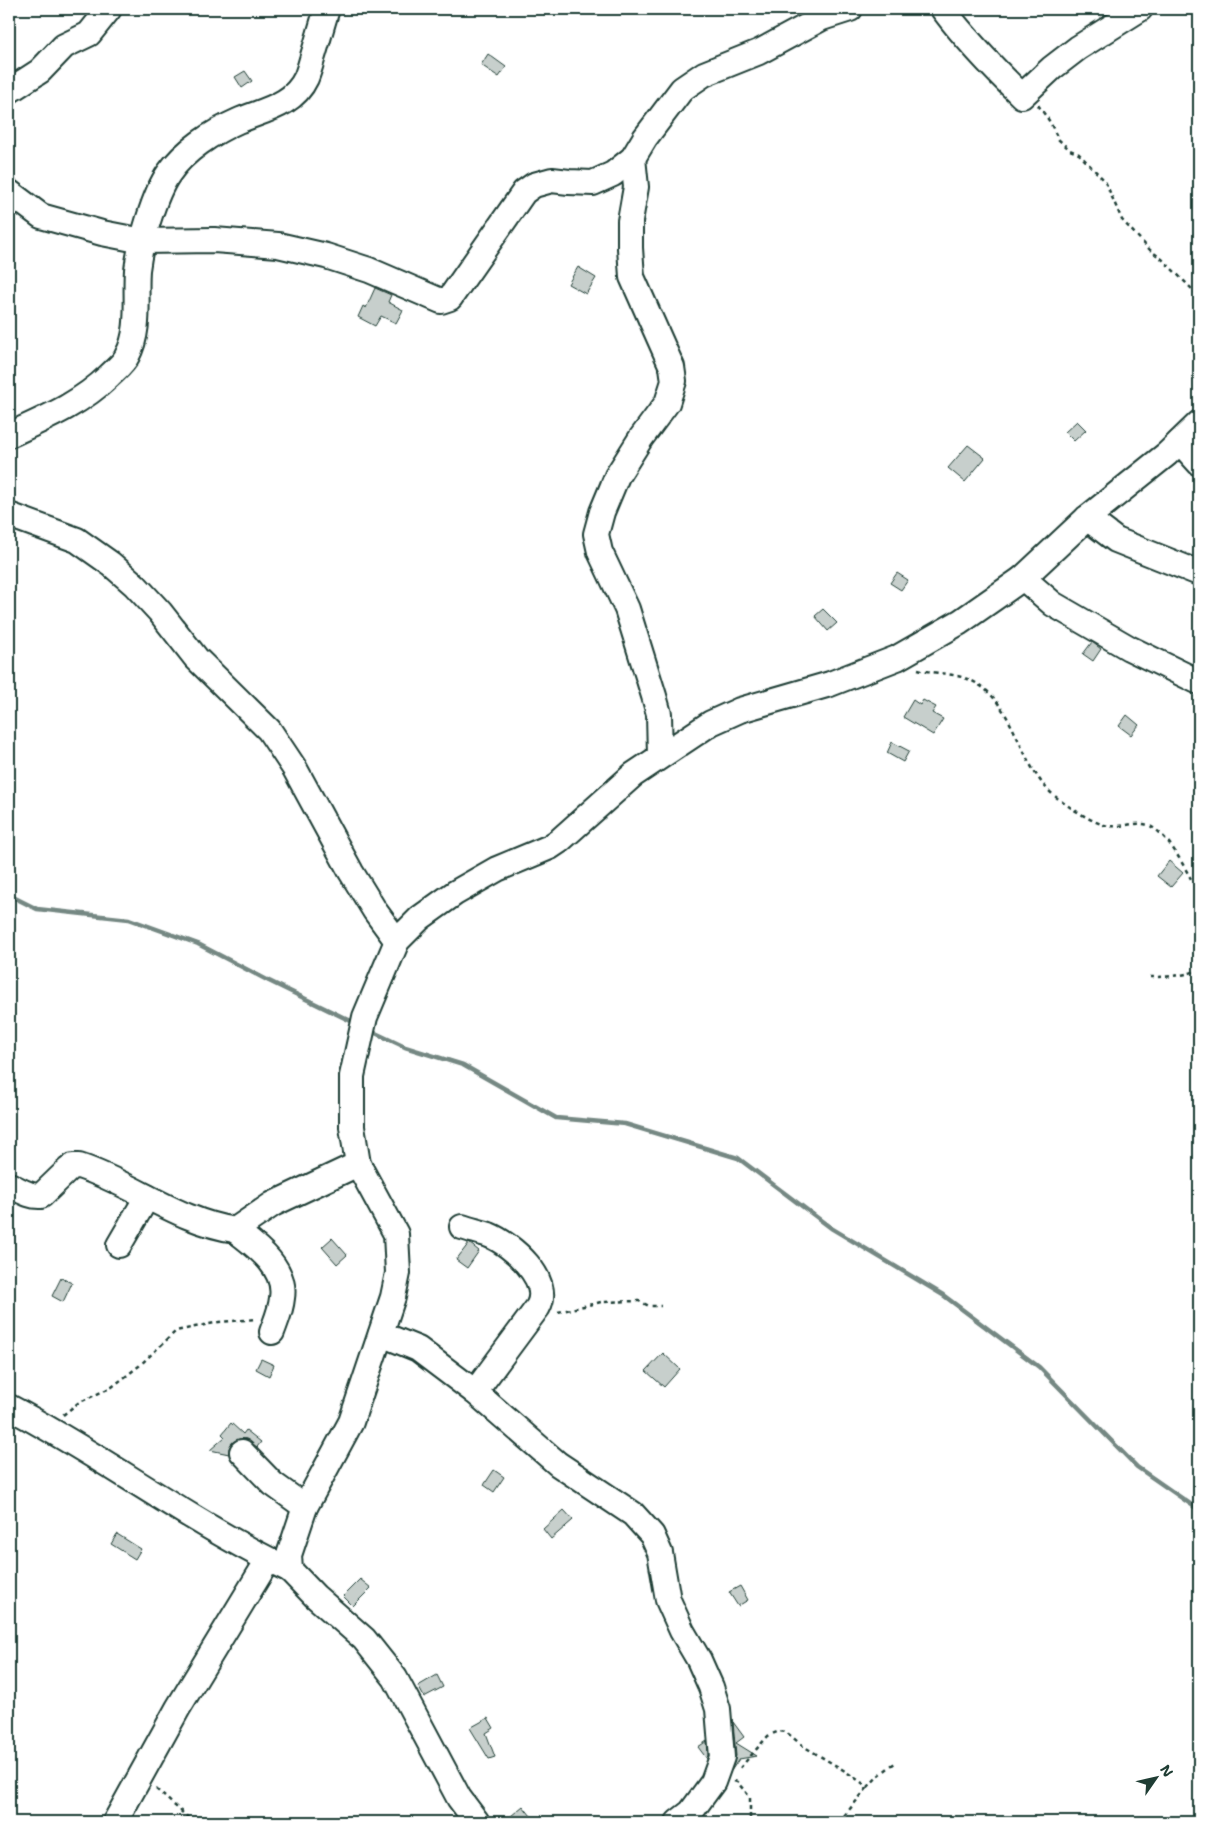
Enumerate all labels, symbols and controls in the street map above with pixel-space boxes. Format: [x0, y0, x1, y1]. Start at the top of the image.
north arrow [1130, 1754, 1180, 1804]
text: N [1156, 1761, 1177, 1780]

